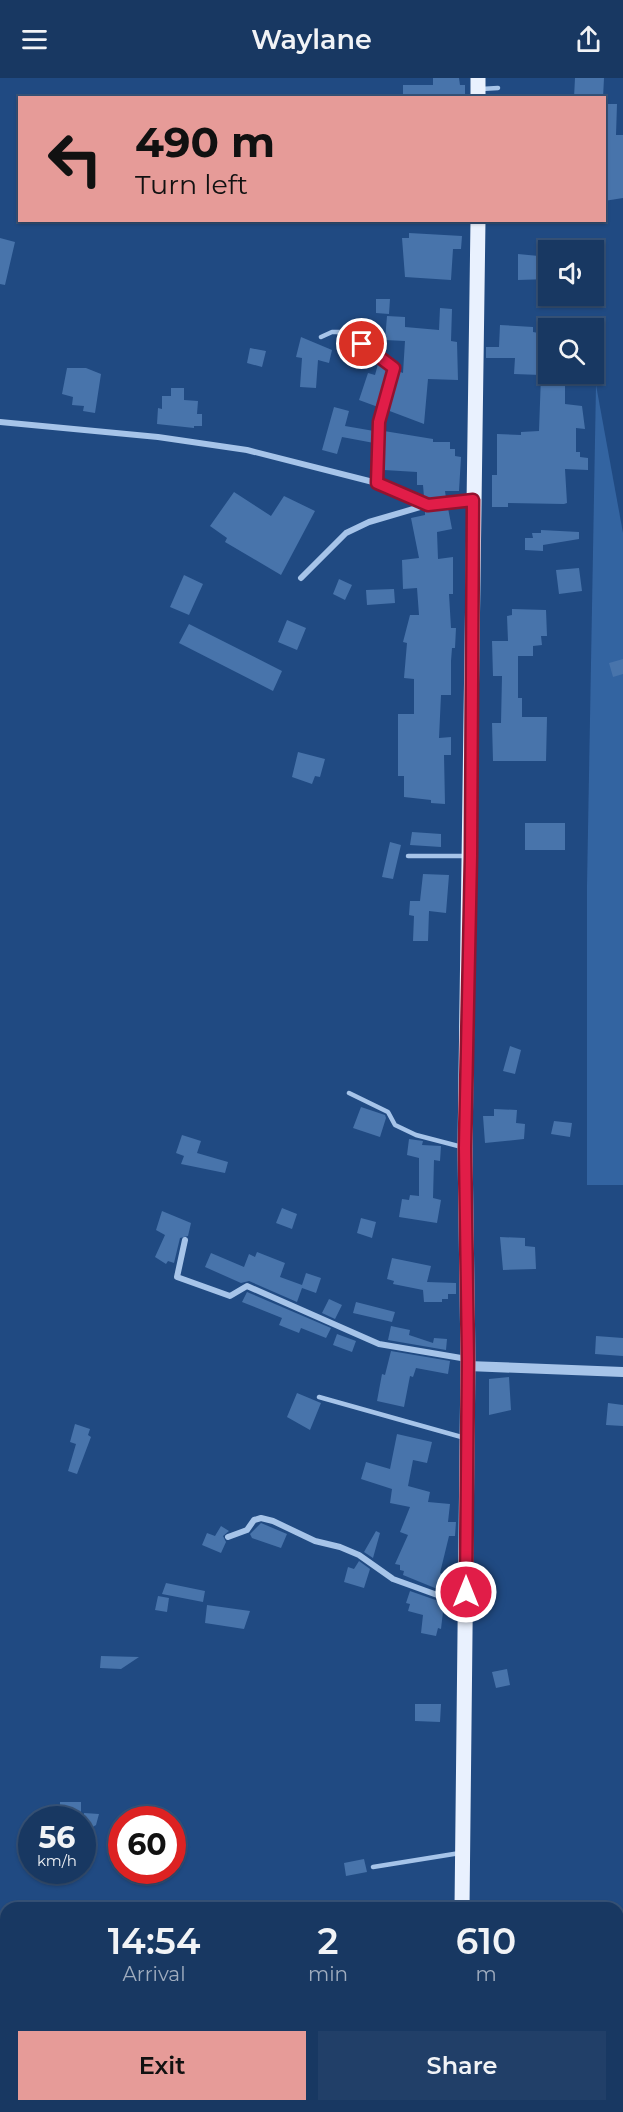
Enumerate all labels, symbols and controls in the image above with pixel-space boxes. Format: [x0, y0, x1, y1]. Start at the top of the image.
icon: menu [18, 23, 51, 56]
text: Waylane [251, 23, 372, 56]
icon: share [572, 23, 605, 56]
text: 490 m [135, 116, 275, 168]
icon: left [36, 120, 114, 198]
text: Turn left [135, 168, 248, 201]
map controls [538, 240, 604, 384]
button: sound [538, 240, 604, 306]
pin [336, 318, 387, 369]
button: search [538, 318, 604, 384]
icon: arrive [345, 327, 378, 360]
position arrow [434, 1560, 498, 1624]
speed limit sign: 60 [108, 1806, 186, 1884]
text: 56 [39, 1819, 75, 1856]
text: km/h [37, 1851, 77, 1870]
text: 14:54 [108, 1919, 200, 1963]
text: 2 [318, 1919, 339, 1963]
text: 610 [456, 1919, 516, 1963]
text: Arrival [122, 1962, 186, 1986]
text: min [308, 1962, 348, 1986]
text: m [475, 1962, 497, 1986]
button: Exit [18, 2031, 306, 2100]
button: Share [318, 2031, 606, 2100]

